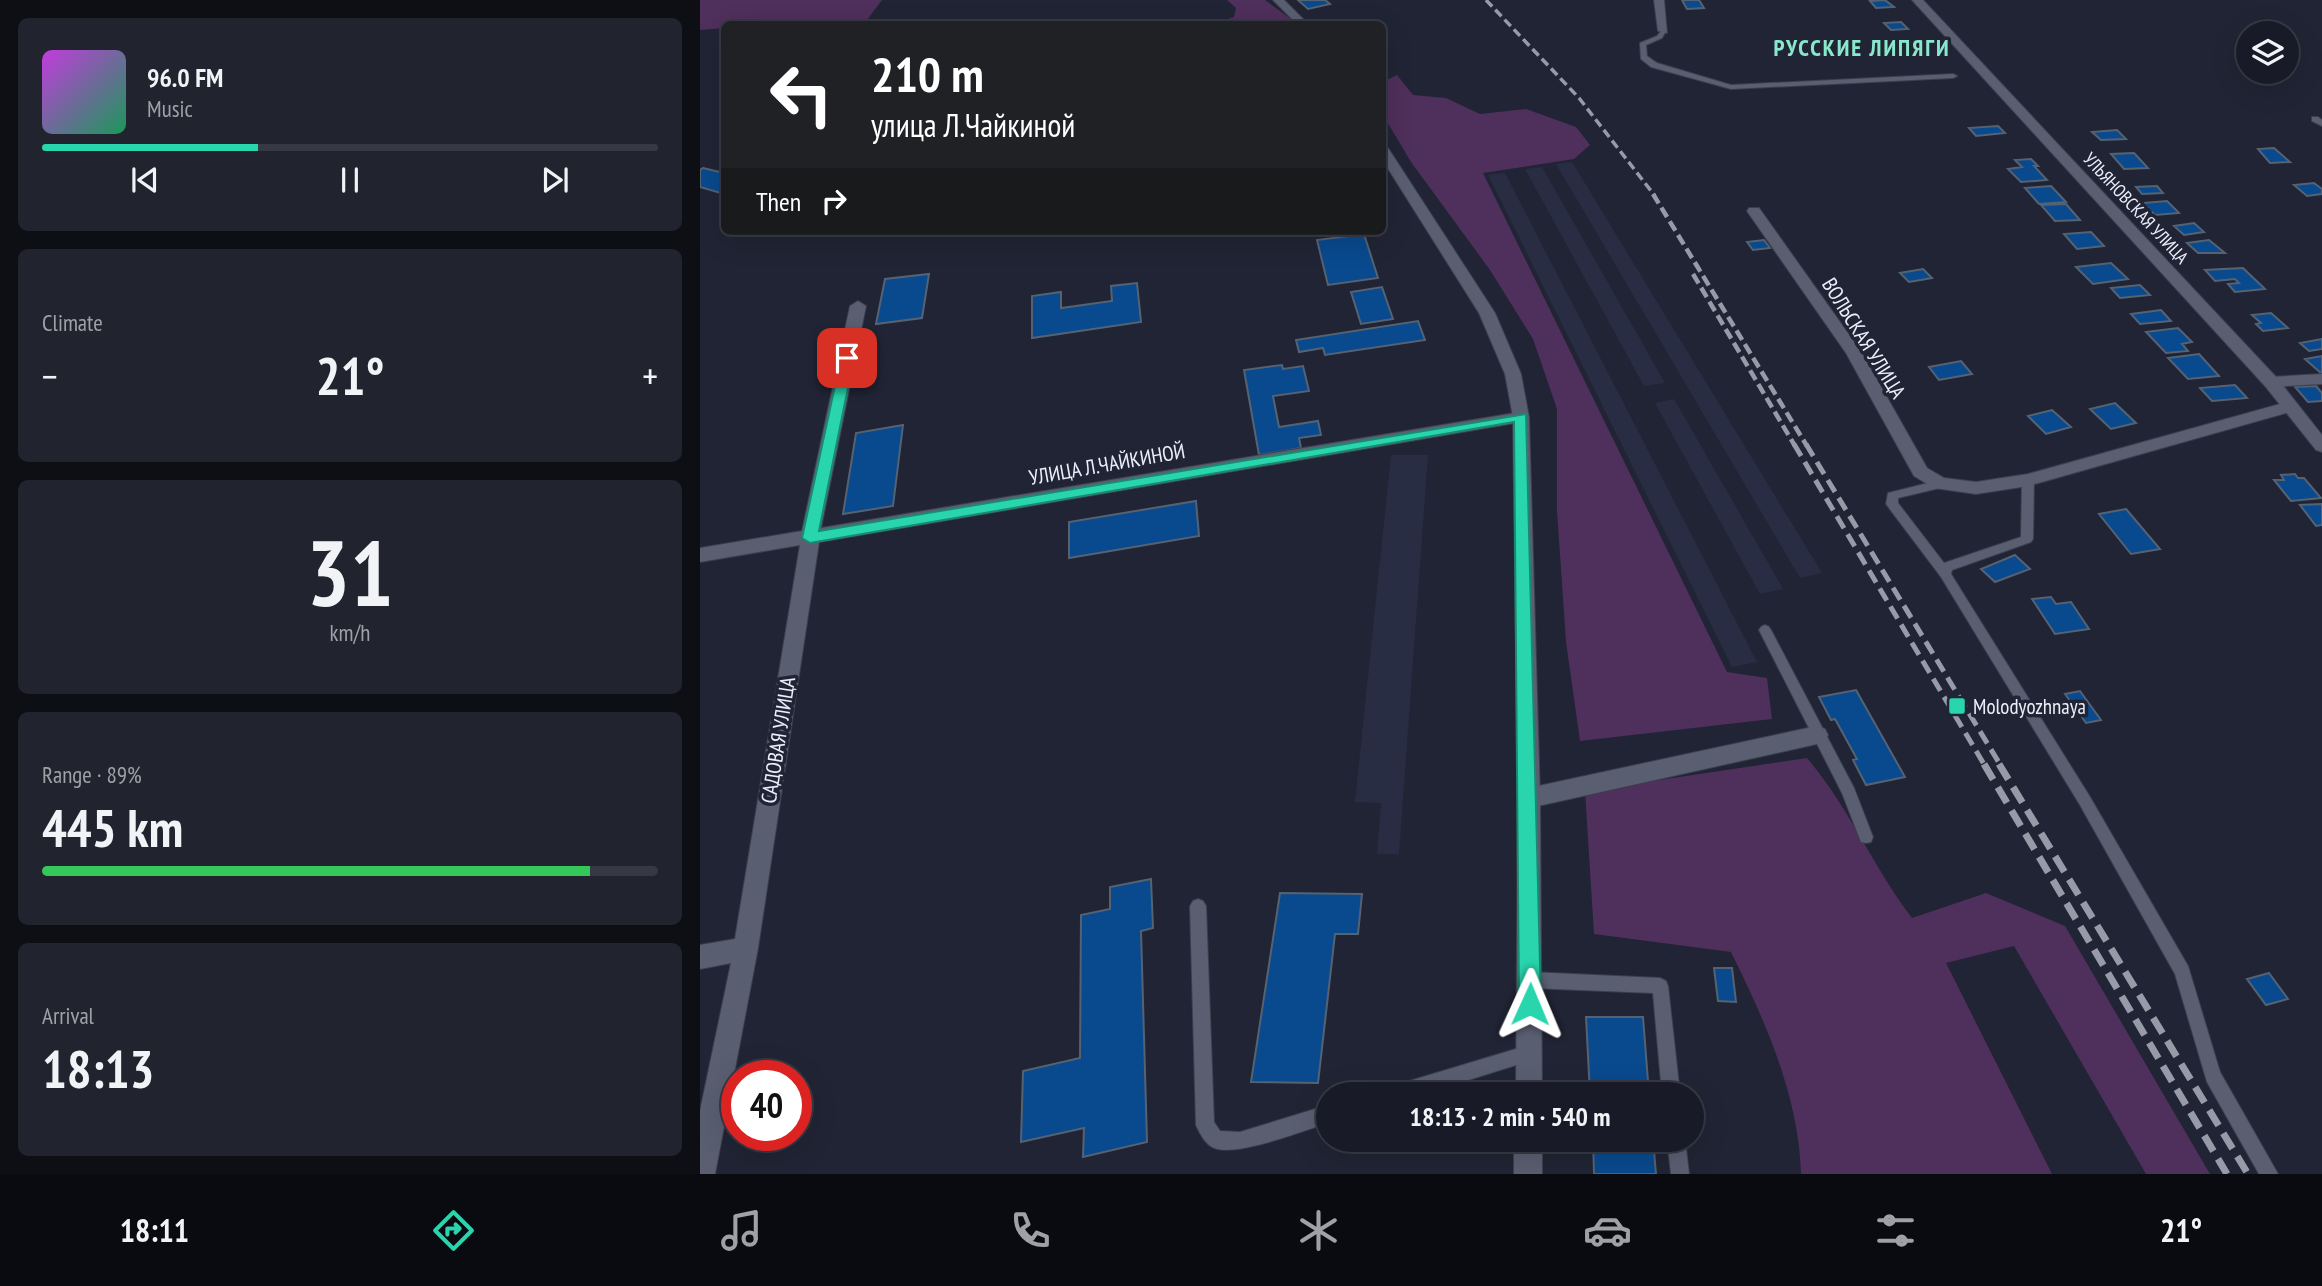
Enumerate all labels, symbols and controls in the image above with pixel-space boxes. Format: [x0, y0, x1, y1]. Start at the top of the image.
map controls [2236, 21, 2299, 84]
button: layers [2236, 21, 2299, 84]
district label: РУССКИЕ ЛИПЯГИ [1773, 33, 1951, 62]
text: 210 m [871, 42, 984, 106]
icon: left [756, 49, 847, 140]
text: 96.0 FM [147, 61, 223, 94]
text: Music [147, 94, 193, 123]
text: улица Л.Чайкиной [871, 104, 1075, 146]
street label: УЛЬЯНОВСКАЯ УЛИЦА [2079, 148, 2194, 269]
icon: previous [126, 161, 164, 199]
icon: pause [331, 161, 369, 199]
icon: next [536, 161, 574, 199]
icon: right [815, 182, 853, 220]
text: Then [756, 185, 801, 218]
street label: ВОЛЬСКАЯ УЛИЦА [1816, 273, 1912, 403]
text: Climate [42, 308, 103, 337]
pin [817, 328, 877, 388]
icon: arrive [828, 339, 866, 377]
text: 21° [316, 342, 384, 409]
text: − [42, 351, 58, 400]
text: + [642, 351, 658, 400]
street label: УЛИЦА Л.ЧАЙКИНОЙ [1027, 437, 1187, 491]
text: 31 [307, 513, 394, 631]
text: km/h [330, 618, 370, 647]
street label: САДОВАЯ УЛИЦА [755, 675, 801, 805]
place label: Molodyozhnaya [1973, 693, 2086, 720]
marker: Molodyozhnaya [1947, 696, 1967, 716]
text: Range · 89% [42, 760, 142, 789]
text: 445 km [42, 794, 183, 861]
position arrow [1493, 967, 1567, 1041]
text: Arrival [42, 1001, 94, 1030]
text: 18:13 [42, 1035, 154, 1102]
speed limit sign: 40 [721, 1060, 812, 1151]
text: 18:13 · 2 min · 540 m [1410, 1100, 1610, 1133]
icon: directions [429, 1206, 478, 1255]
icon: music [717, 1206, 766, 1255]
icon: phone [1006, 1206, 1055, 1255]
icon: climate [1294, 1206, 1343, 1255]
icon: car [1583, 1206, 1632, 1255]
icon: filters [1871, 1206, 1920, 1255]
text: 18:11 [120, 1209, 189, 1251]
text: 21° [2160, 1209, 2202, 1251]

